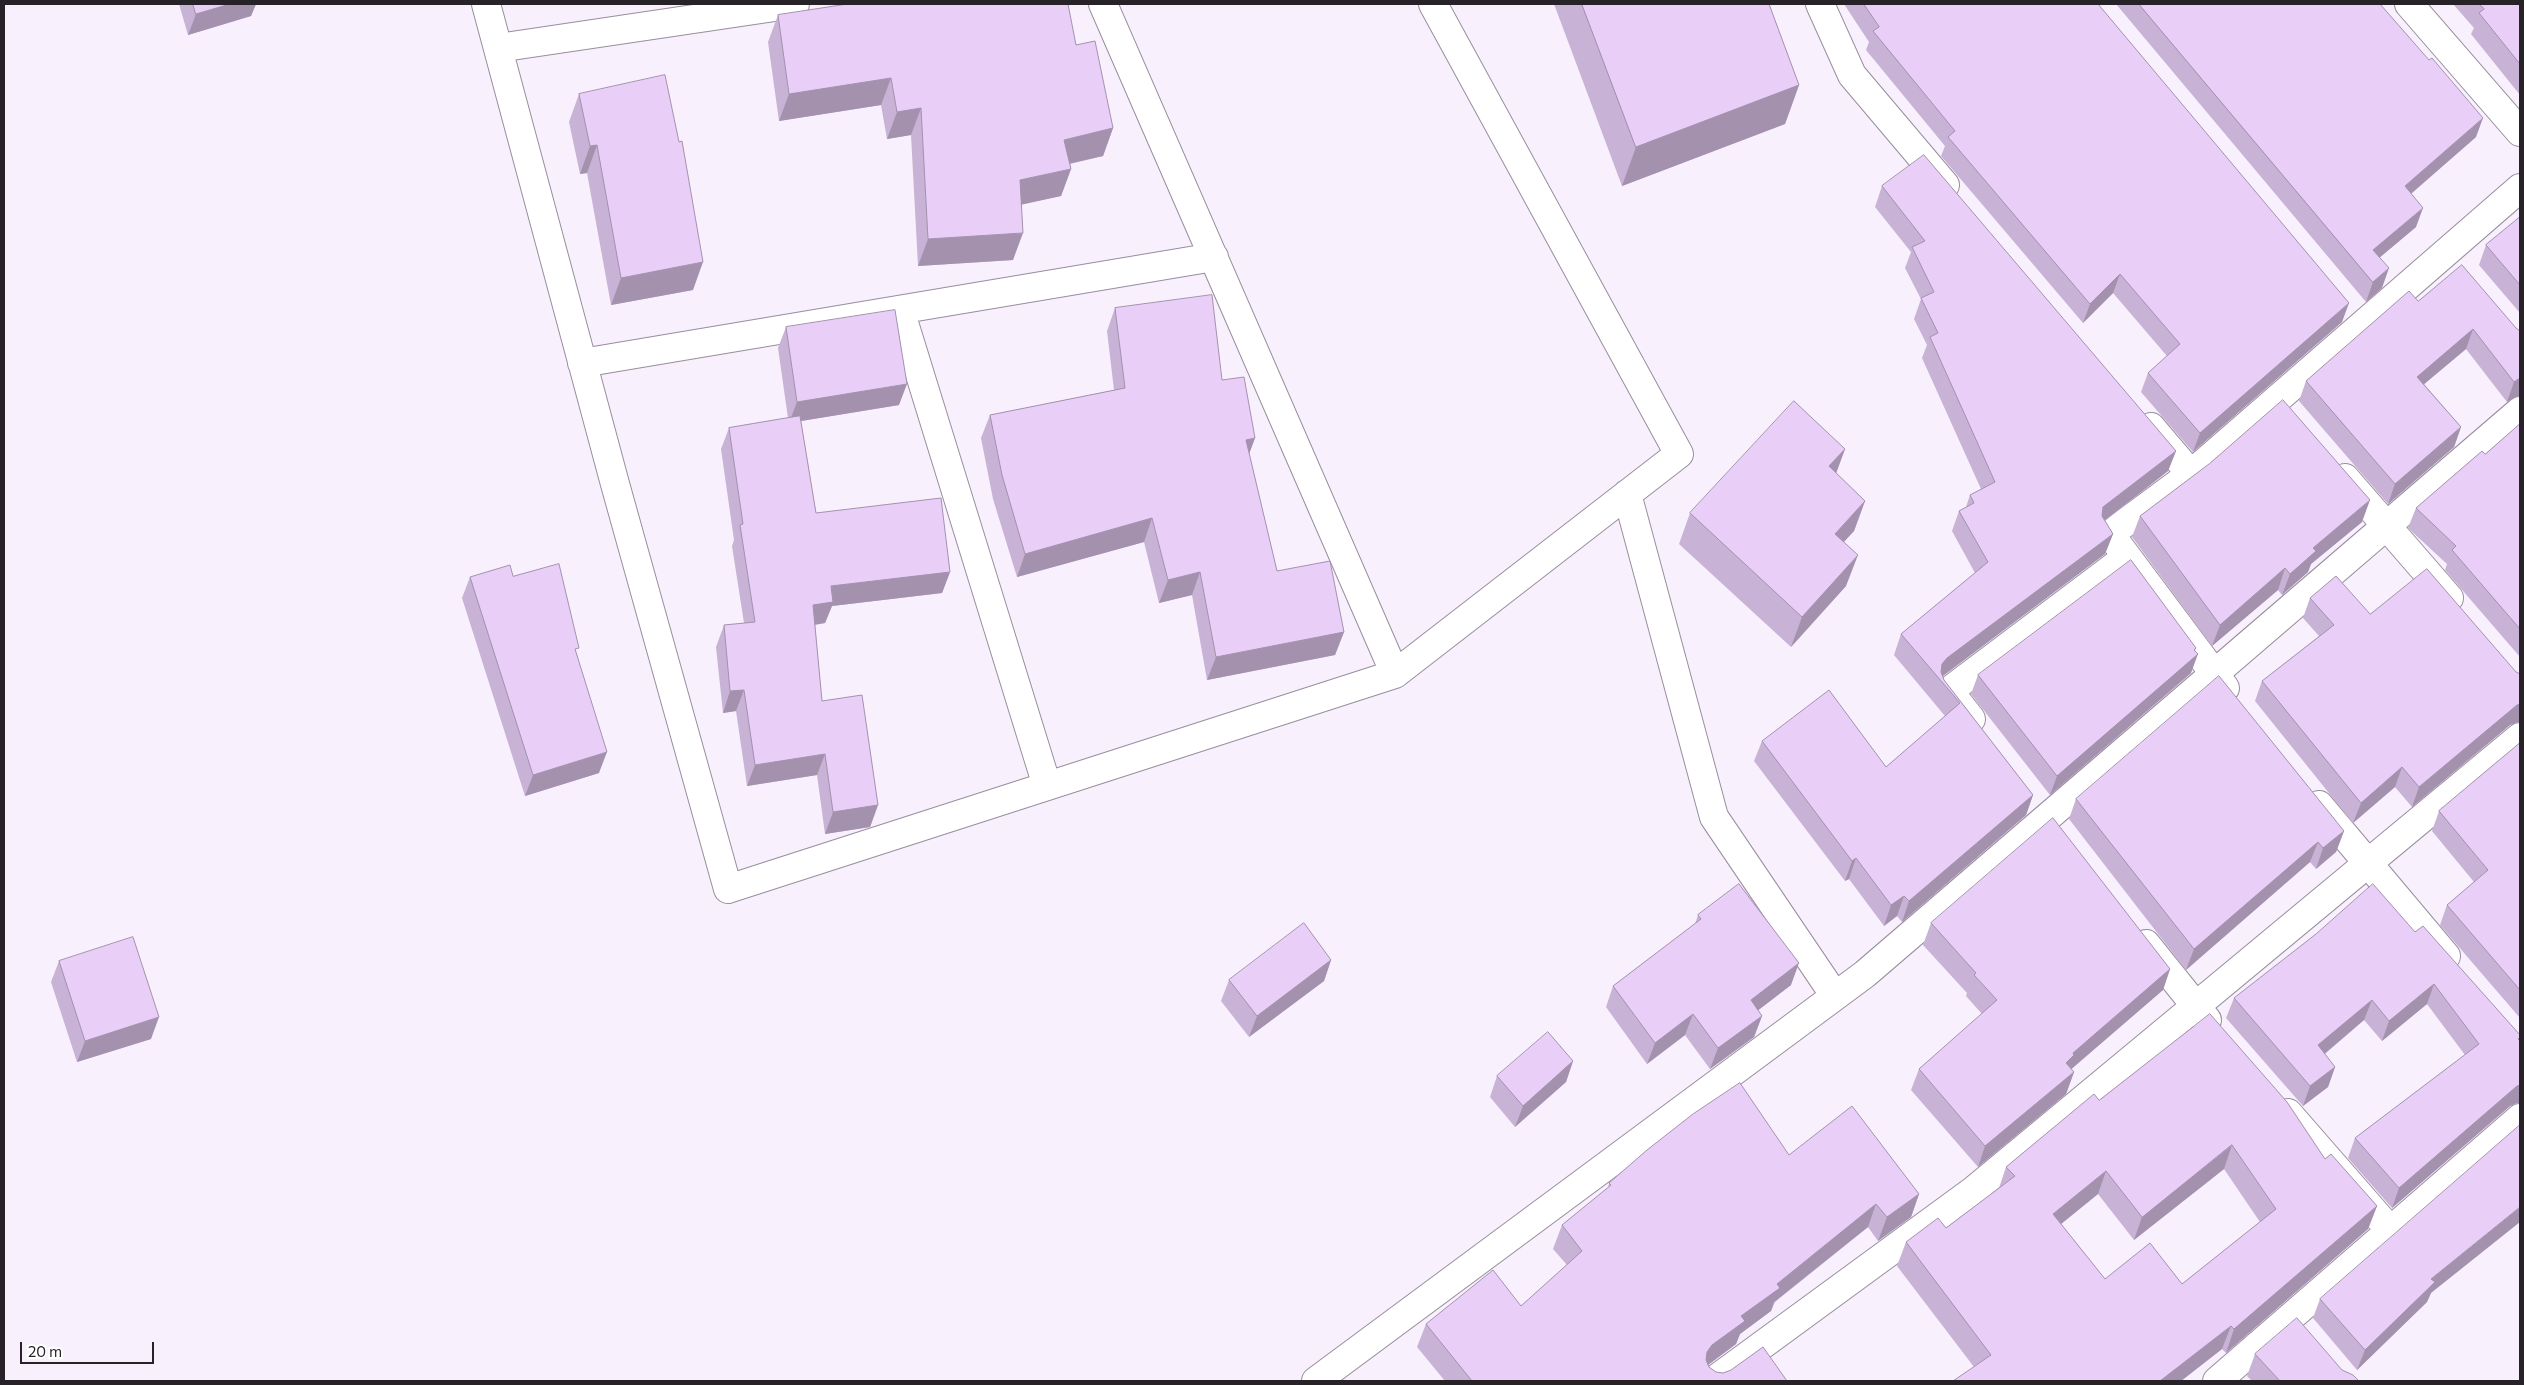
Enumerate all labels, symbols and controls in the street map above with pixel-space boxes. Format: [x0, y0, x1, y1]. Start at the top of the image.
scale bar [22, 1332, 156, 1364]
text: 20 m [28, 1342, 62, 1360]

